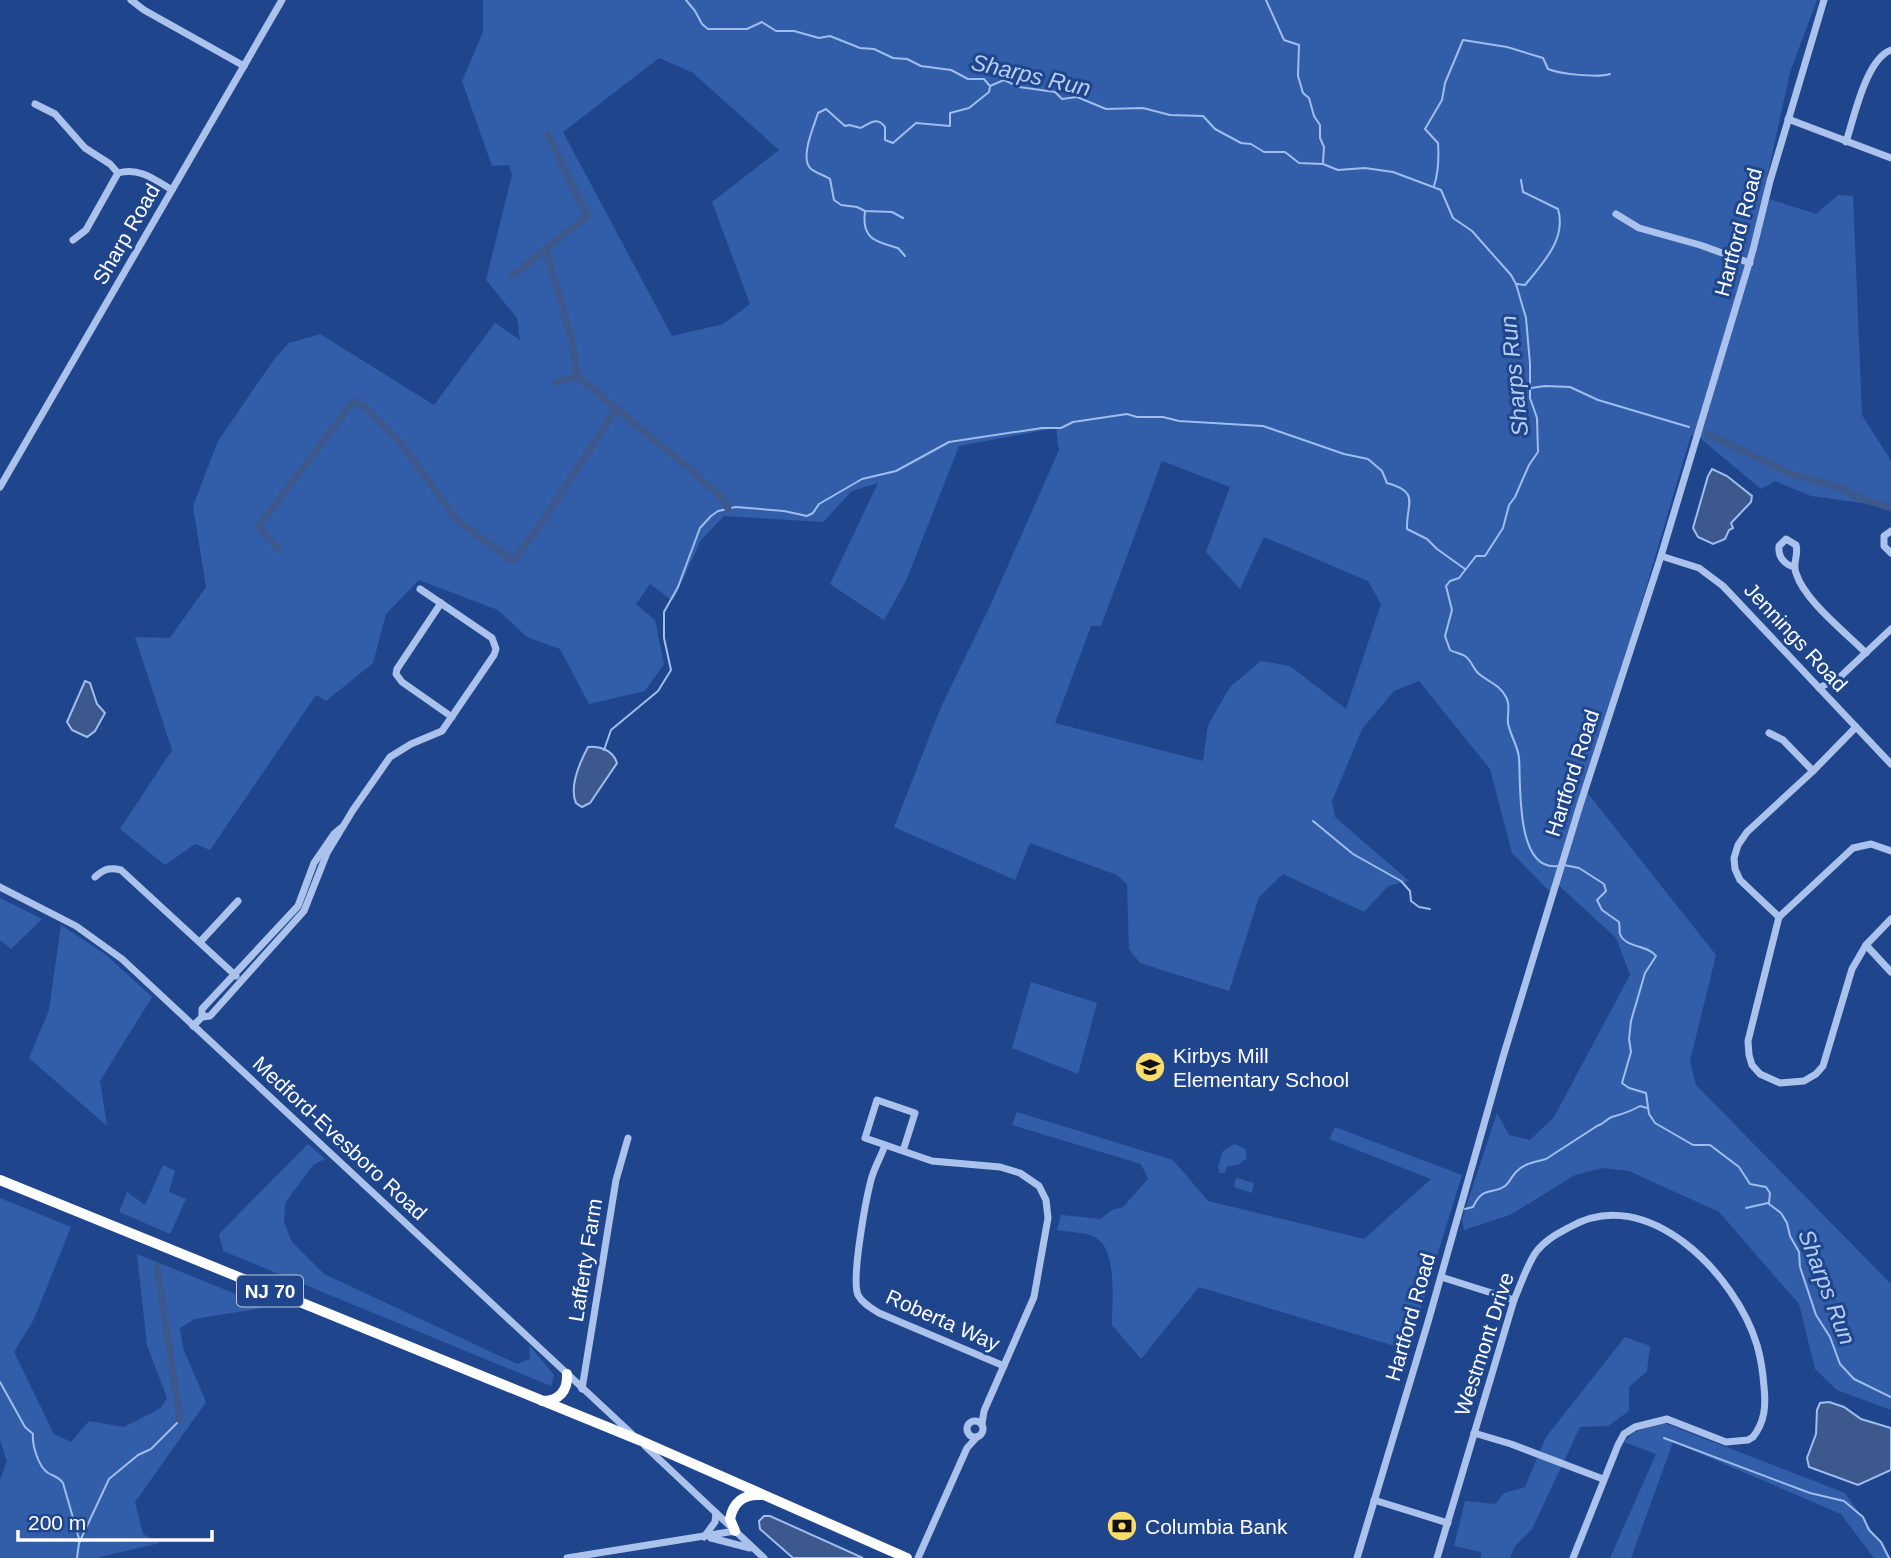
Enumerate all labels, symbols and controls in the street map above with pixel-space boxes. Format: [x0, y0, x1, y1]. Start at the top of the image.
water label: Sharps Run [969, 49, 1093, 101]
street label: Hartford Road [1710, 165, 1766, 299]
street label: Sharp Road [88, 180, 164, 288]
water label: Sharps Run [1495, 314, 1533, 438]
street label: Jennings Road [1740, 578, 1852, 696]
street label: Hartford Road [1541, 707, 1603, 839]
place label: Kirbys Mill Elementary School [1173, 1044, 1349, 1091]
school or university icon: Kirbys Mill Elementary School [1133, 1050, 1167, 1084]
street label: Medford-Evesboro Road [248, 1052, 432, 1224]
street label: Lafferty Farm [564, 1197, 606, 1323]
water label: Sharps Run [1793, 1226, 1861, 1348]
street label: Hartford Road [1381, 1250, 1439, 1384]
street label: Westmont Drive [1450, 1270, 1518, 1418]
road number: NJ 70 [237, 1275, 303, 1306]
street label: Roberta Way [883, 1285, 1004, 1355]
scale bar [18, 1498, 212, 1542]
bank icon: Columbia Bank [1105, 1509, 1139, 1543]
text: 200 m [28, 1511, 86, 1534]
place label: Columbia Bank [1145, 1515, 1288, 1538]

